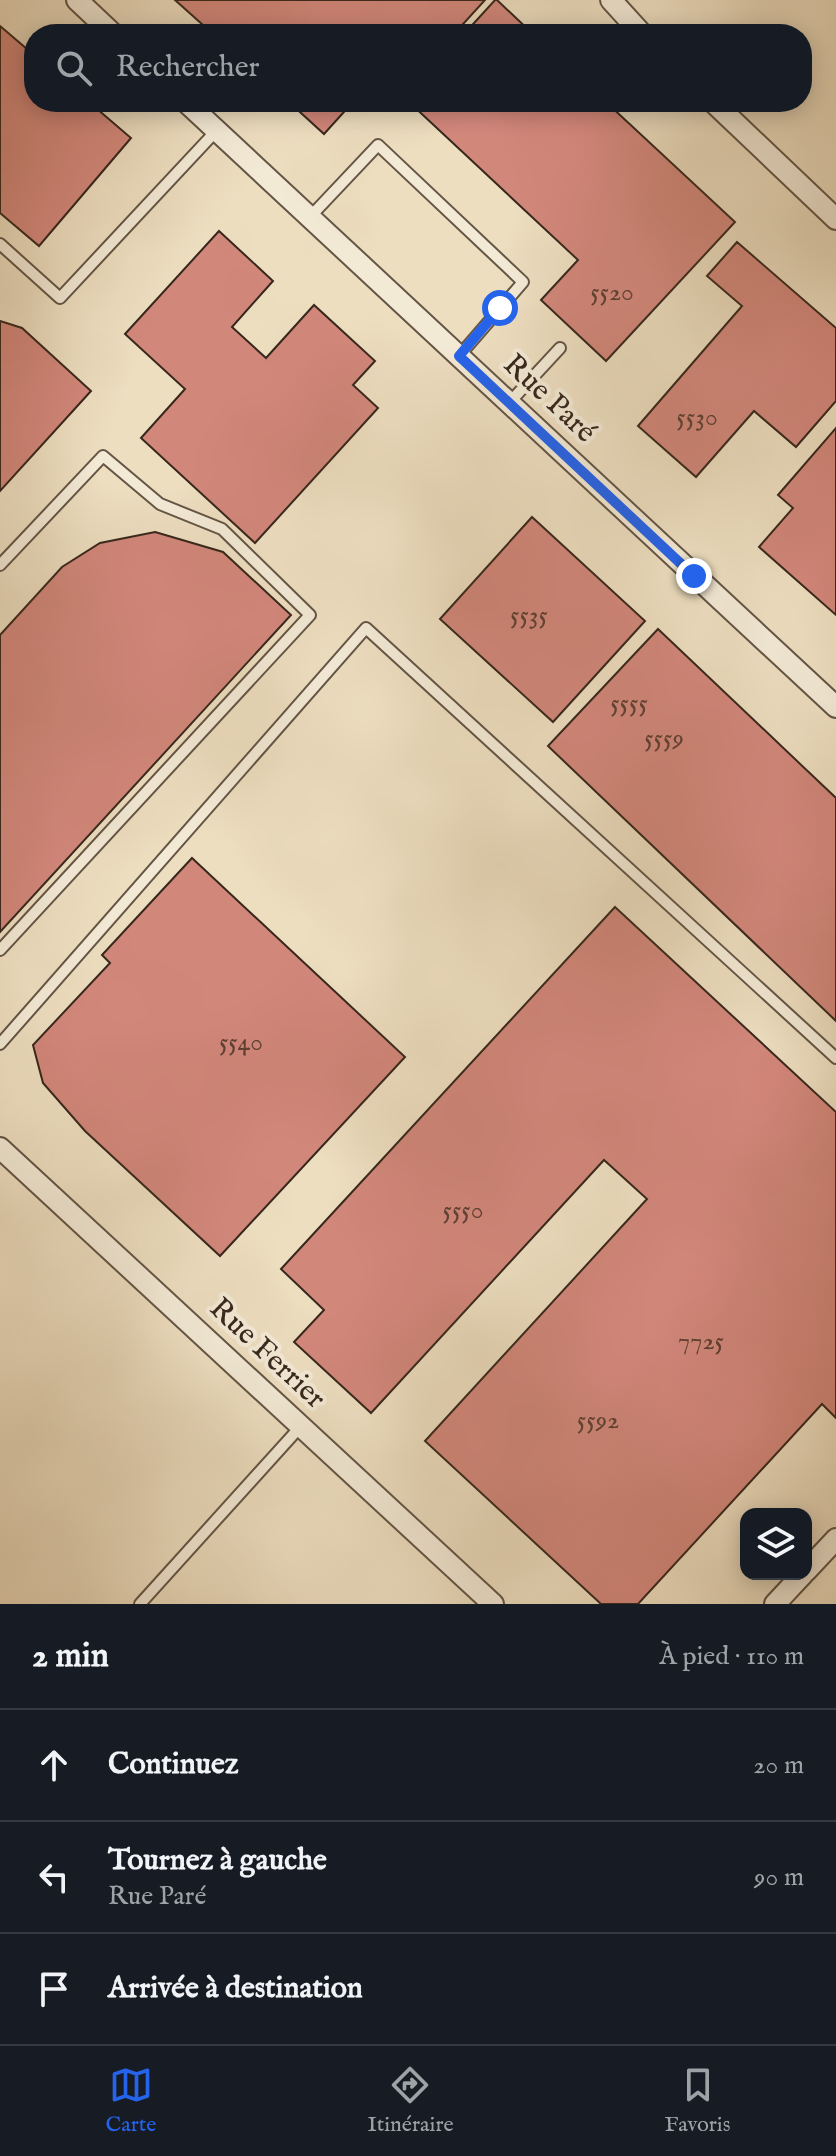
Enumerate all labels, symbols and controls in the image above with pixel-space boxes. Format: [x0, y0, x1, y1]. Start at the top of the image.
search box [24, 24, 812, 112]
icon: search [52, 46, 96, 90]
text: Rechercher [116, 49, 260, 87]
house number: 5520 [590, 276, 634, 309]
route start [482, 290, 518, 326]
street label: Rue Paré [495, 346, 603, 452]
house number: 5530 [676, 401, 718, 434]
route end [676, 558, 712, 594]
house number: 5535 [510, 599, 548, 632]
house number: 5555 [610, 687, 648, 720]
house number: 5559 [644, 722, 684, 755]
house number: 5540 [219, 1026, 263, 1059]
house number: 5550 [443, 1194, 483, 1227]
street label: Rue Ferrier [201, 1290, 333, 1418]
house number: 7725 [678, 1325, 724, 1358]
house number: 5592 [577, 1404, 619, 1437]
map controls [740, 1508, 812, 1580]
button: layers [740, 1508, 812, 1580]
text: 2 min [32, 1635, 109, 1678]
text: À pied · 110 m [659, 1640, 804, 1673]
icon: ahead [32, 1743, 76, 1787]
text: Continuez [108, 1746, 239, 1784]
text: 20 m [753, 1749, 804, 1782]
text: Tournez à gauche [108, 1842, 327, 1880]
icon: left [32, 1855, 76, 1899]
text: 90 m [754, 1861, 804, 1894]
text: Rue Paré [108, 1880, 206, 1913]
icon: arrive [32, 1967, 76, 2011]
text: Arrivée à destination [108, 1970, 363, 2008]
tab: Carte [105, 2063, 156, 2139]
tab: Itinéraire [367, 2063, 454, 2139]
tab: Favoris [665, 2063, 731, 2139]

